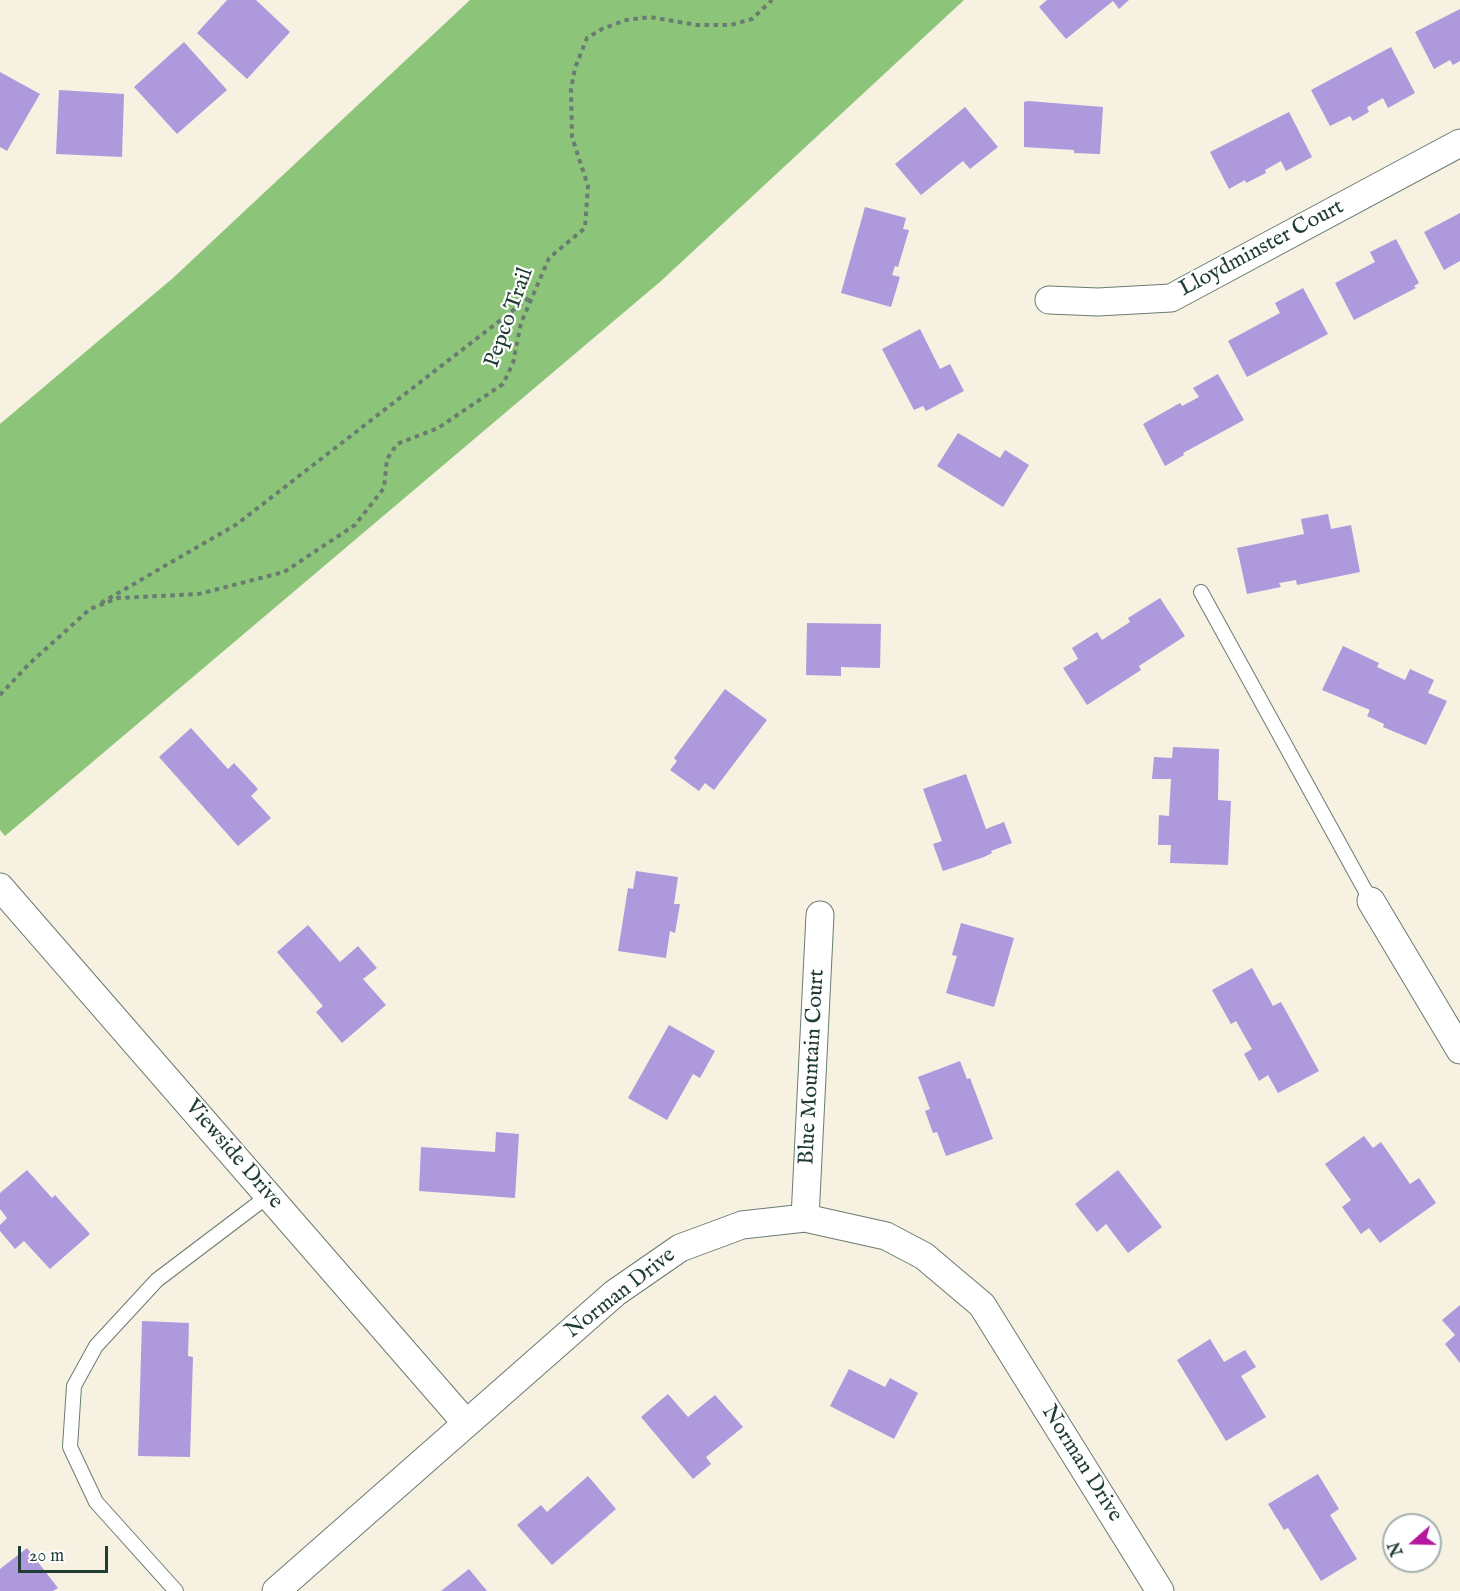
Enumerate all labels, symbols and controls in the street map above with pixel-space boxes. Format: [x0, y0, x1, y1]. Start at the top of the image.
street label: Lloydminster Court [1175, 194, 1349, 304]
street label: Pepco Trail [480, 264, 540, 372]
street label: Blue Mountain Court [795, 968, 831, 1166]
street label: Viewside Drive [178, 1095, 288, 1215]
street label: Norman Drive [561, 1243, 681, 1345]
street label: Norman Drive [1035, 1401, 1127, 1527]
north arrow [1382, 1513, 1442, 1573]
scale bar [21, 1534, 111, 1572]
text: N [1385, 1539, 1409, 1558]
text: 20 m [29, 1545, 64, 1568]

